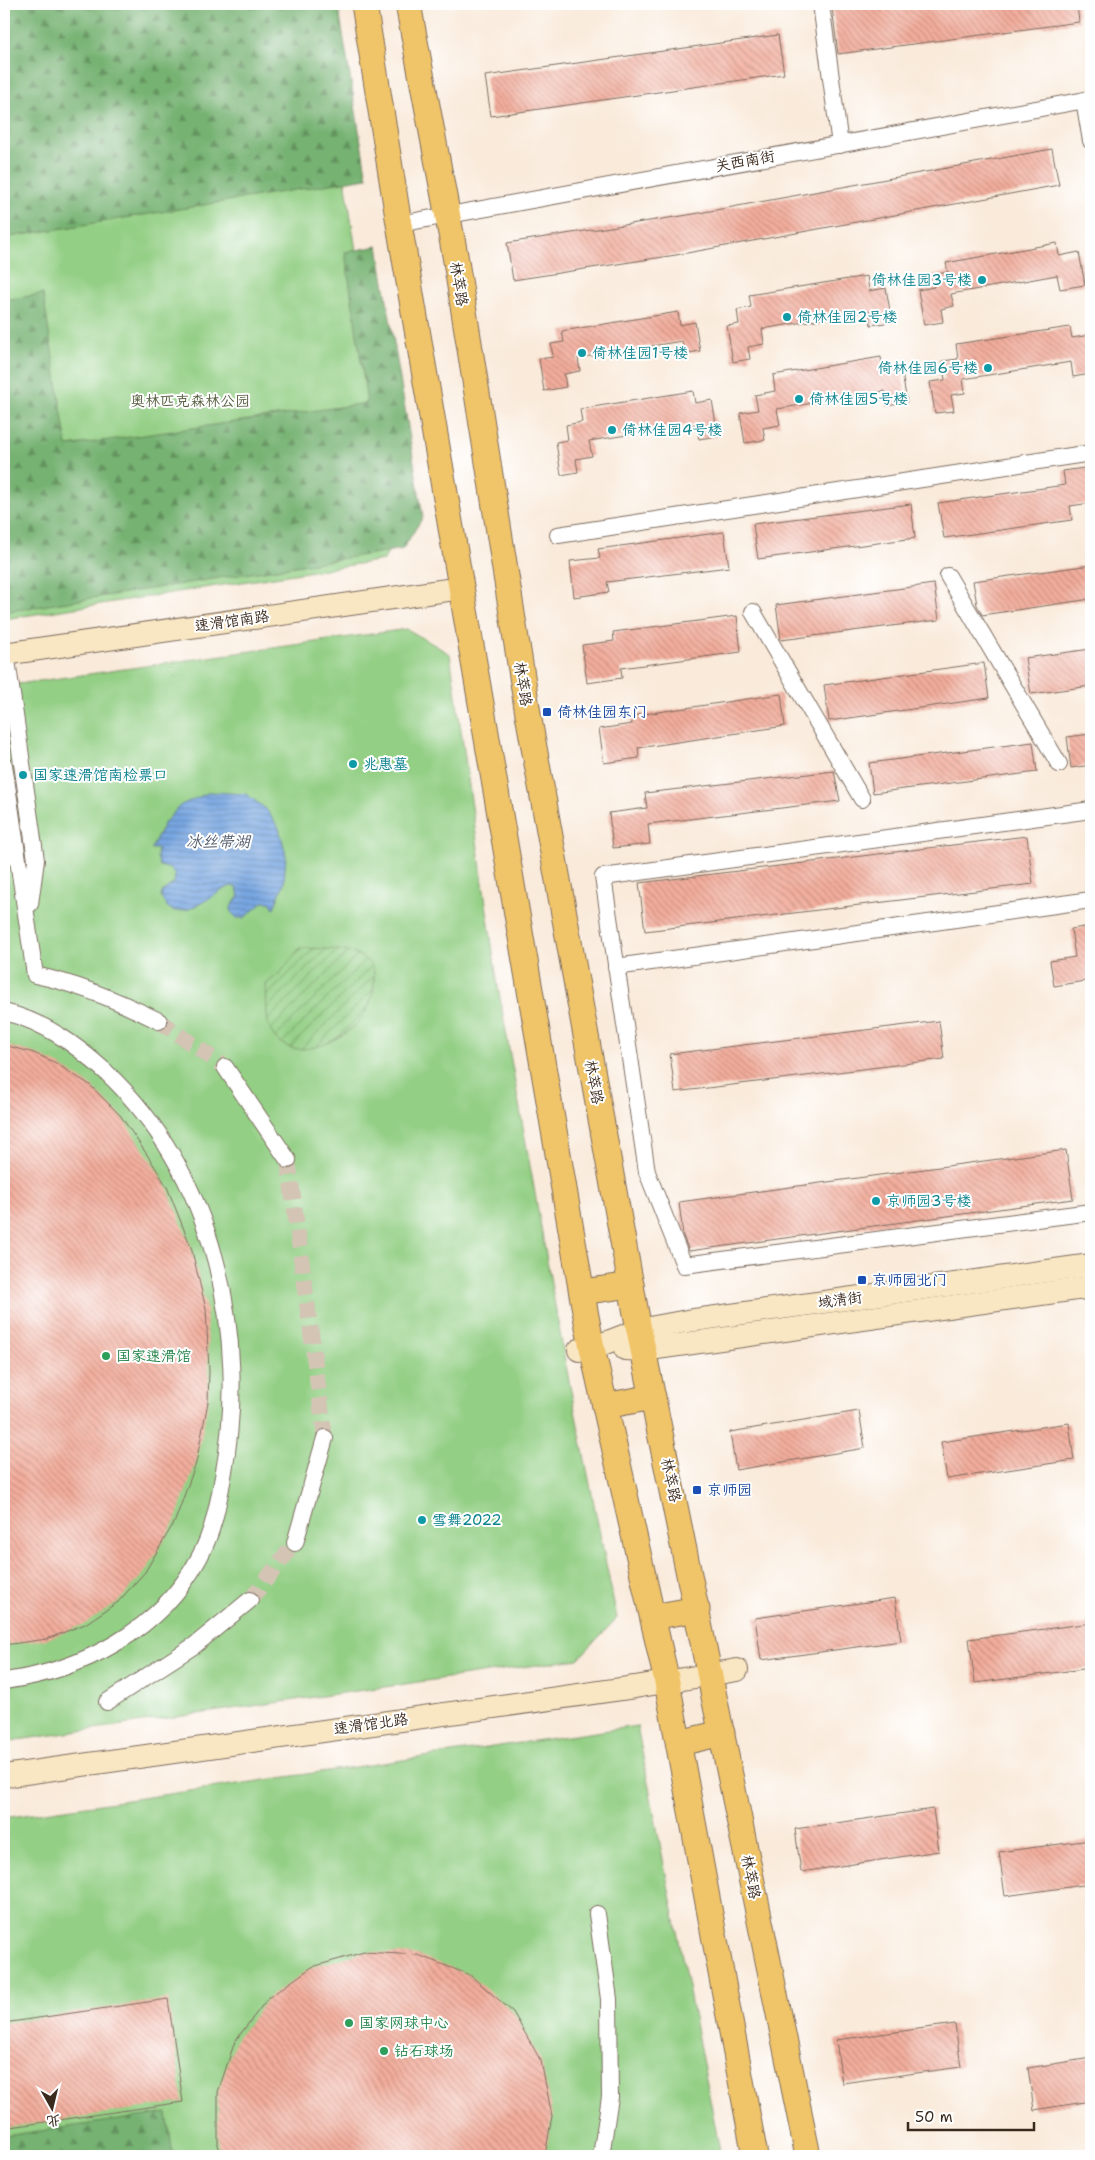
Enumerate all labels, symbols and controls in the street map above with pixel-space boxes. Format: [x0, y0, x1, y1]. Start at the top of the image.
street label: 关西南街 [714, 146, 776, 176]
street label: 林萃路 [446, 260, 472, 308]
place label: 倚林佳园3号楼 [871, 270, 972, 290]
marker: 倚林佳园3号楼 [976, 274, 988, 286]
place label: 倚林佳园2号楼 [797, 307, 898, 327]
marker: 倚林佳园2号楼 [781, 311, 793, 323]
place label: 倚林佳园1号楼 [592, 343, 688, 363]
marker: 倚林佳园1号楼 [576, 347, 588, 359]
place label: 倚林佳园6号楼 [877, 358, 978, 378]
marker: 倚林佳园6号楼 [982, 362, 994, 374]
place label: 倚林佳园5号楼 [809, 389, 908, 409]
park label: 奥林匹克森林公园 [130, 391, 250, 411]
marker: 倚林佳园5号楼 [793, 393, 805, 405]
place label: 倚林佳园4号楼 [622, 420, 723, 440]
marker: 倚林佳园4号楼 [606, 424, 618, 436]
street label: 速滑馆南路 [193, 606, 271, 636]
street label: 林萃路 [510, 660, 536, 708]
place label: 倚林佳园东门 [557, 702, 647, 722]
marker: 倚林佳园东门 [541, 706, 553, 718]
place label: 兆惠墓 [363, 754, 408, 774]
marker: 兆惠墓 [347, 758, 359, 770]
place label: 国家速滑馆南检票口 [33, 765, 168, 785]
marker: 国家速滑馆南检票口 [17, 769, 29, 781]
water label: 冰丝带湖 [186, 831, 252, 852]
street label: 林萃路 [580, 1058, 608, 1106]
place label: 京师园3号楼 [886, 1191, 972, 1211]
marker: 京师园3号楼 [870, 1195, 882, 1207]
place label: 京师园北门 [872, 1270, 947, 1290]
marker: 京师园北门 [856, 1274, 868, 1286]
street label: 域清街 [816, 1287, 864, 1313]
place label: 国家速滑馆 [116, 1346, 191, 1366]
marker: 国家速滑馆 [100, 1350, 112, 1362]
street label: 林萃路 [657, 1456, 685, 1504]
place label: 京师园 [707, 1480, 752, 1500]
marker: 京师园 [691, 1484, 703, 1496]
place label: 雪舞2022 [432, 1510, 502, 1530]
marker: 雪舞2022 [416, 1514, 428, 1526]
street label: 速滑馆北路 [332, 1709, 410, 1739]
street label: 林萃路 [737, 1853, 765, 1901]
place label: 国家网球中心 [359, 2013, 449, 2033]
marker: 国家网球中心 [343, 2017, 355, 2029]
place label: 钻石球场 [394, 2041, 454, 2061]
marker: 钻石球场 [378, 2045, 390, 2057]
north arrow [28, 2082, 78, 2132]
scale bar [908, 2100, 1034, 2132]
text: 50 m [915, 2107, 953, 2127]
text: 北 [46, 2111, 62, 2131]

